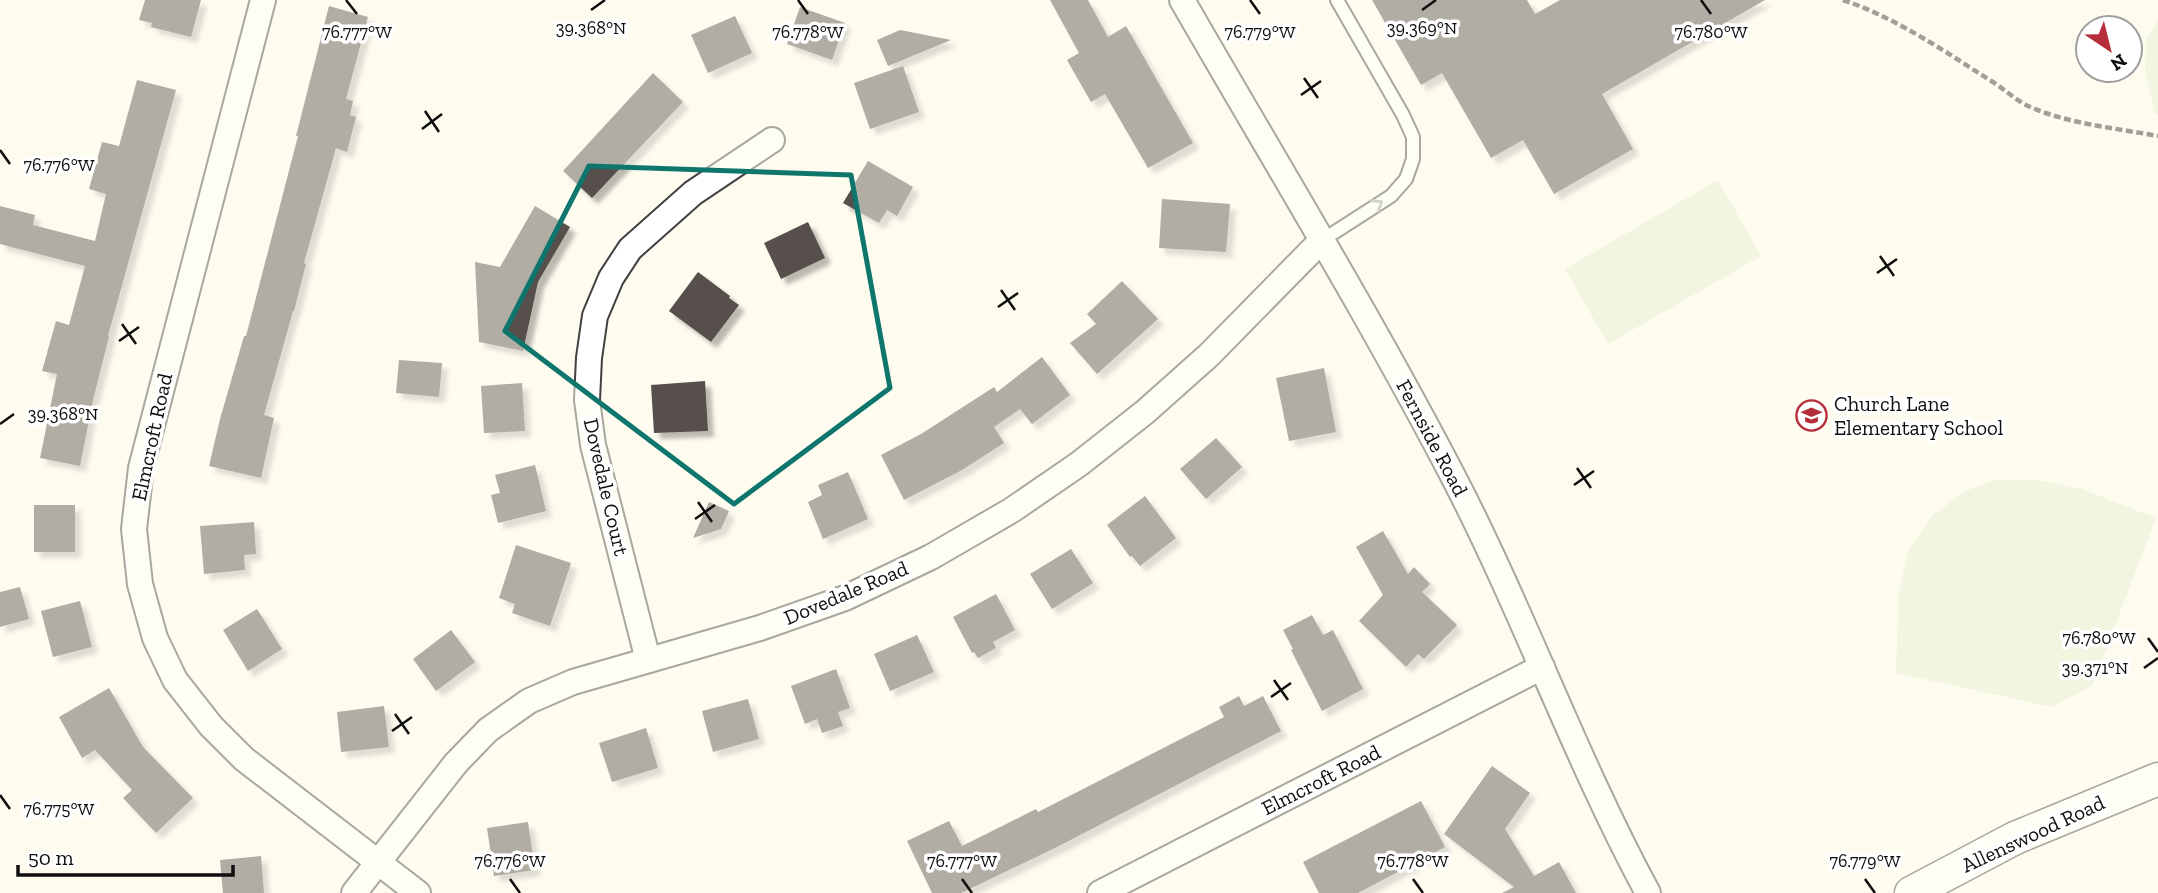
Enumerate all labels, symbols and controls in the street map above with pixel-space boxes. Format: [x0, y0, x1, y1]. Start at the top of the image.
north arrow [2074, 14, 2144, 84]
text: 39.368°N [556, 17, 626, 39]
text: 39.369°N [1387, 17, 1457, 39]
text: 76.777°W [322, 21, 392, 43]
text: 76.778°W [772, 21, 844, 43]
text: 76.779°W [1224, 21, 1296, 43]
text: 76.780°W [1674, 21, 1748, 43]
text: N [2106, 49, 2131, 76]
text: 76.776°W [23, 154, 95, 176]
one-way arrow [1370, 200, 1383, 212]
street label: Elmcroft Road [126, 370, 177, 503]
street label: Fernside Road [1391, 375, 1474, 501]
place label: Church Lane Elementary School [1834, 391, 2004, 440]
school or university icon: Church Lane Elementary School [1794, 399, 1828, 433]
text: 39.368°N [28, 403, 98, 425]
street label: Dovedale Court [579, 416, 634, 558]
street label: Dovedale Road [780, 555, 912, 630]
text: 76.780°W [2062, 627, 2136, 649]
text: 39.371°N [2062, 657, 2128, 679]
street label: Elmcroft Road [1257, 739, 1385, 820]
street label: Allenswood Road [1957, 789, 2109, 878]
text: 76.775°W [24, 798, 95, 820]
scale bar [18, 834, 233, 878]
text: 50 m [28, 845, 74, 870]
text: 76.776°W [474, 850, 546, 872]
text: 76.777°W [927, 850, 997, 872]
text: 76.778°W [1377, 850, 1449, 872]
text: 76.779°W [1829, 850, 1901, 872]

